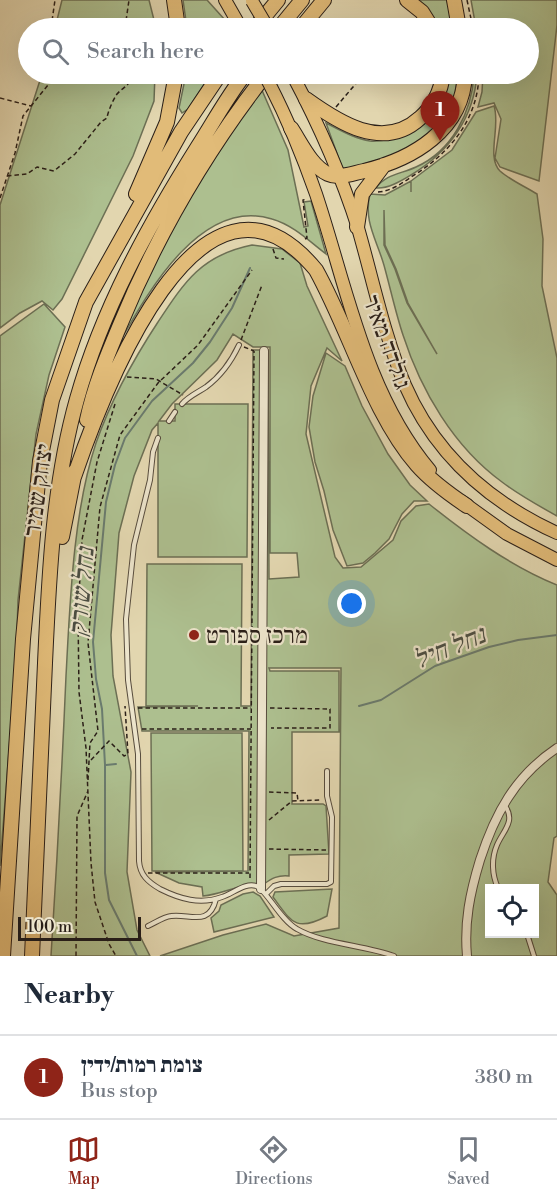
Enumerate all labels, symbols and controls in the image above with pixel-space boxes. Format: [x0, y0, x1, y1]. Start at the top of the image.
search box [18, 18, 539, 84]
icon: search [39, 35, 72, 68]
text: Search here [87, 38, 204, 65]
pin: 1 [420, 92, 460, 141]
street label: גולדה מאיר [355, 291, 417, 394]
street label: יצחק שמיר [18, 442, 60, 538]
water label: נחל שורק [62, 544, 102, 638]
your location [337, 589, 366, 618]
water label: נחל חיל [409, 618, 492, 677]
place label: מרכז ספורט [206, 621, 308, 651]
marker: מרכז ספורט [187, 628, 201, 642]
map controls [485, 884, 539, 938]
button: locate [485, 884, 539, 938]
scale bar [18, 914, 141, 942]
text: 100 m [27, 917, 72, 937]
text: Nearby [24, 979, 114, 1011]
text: צומת רמות/ידין [81, 1052, 203, 1079]
text: 1 [39, 1065, 48, 1090]
text: 380 m [475, 1065, 533, 1090]
text: Bus stop [81, 1079, 158, 1104]
tab: Map [67, 1133, 100, 1189]
tab: Directions [235, 1133, 313, 1189]
tab: Saved [447, 1133, 490, 1189]

